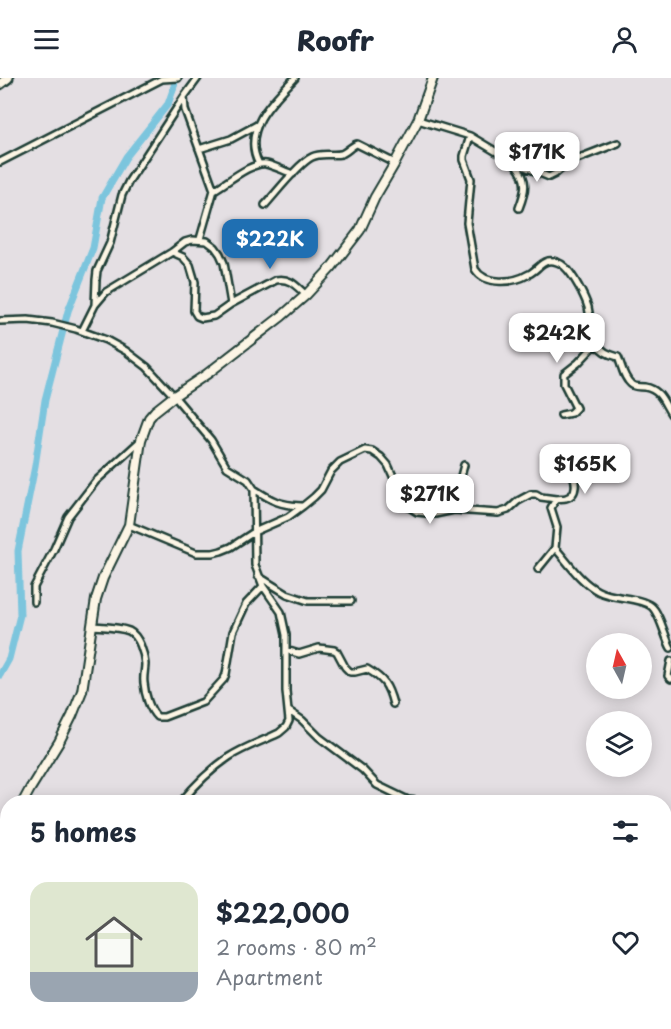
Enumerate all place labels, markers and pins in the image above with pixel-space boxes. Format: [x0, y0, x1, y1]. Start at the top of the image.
pin: $171K [495, 132, 579, 183]
pin: $222K [228, 219, 312, 270]
pin: $242K [515, 313, 599, 364]
pin: $165K [543, 444, 627, 495]
pin: $271K [388, 474, 472, 525]

